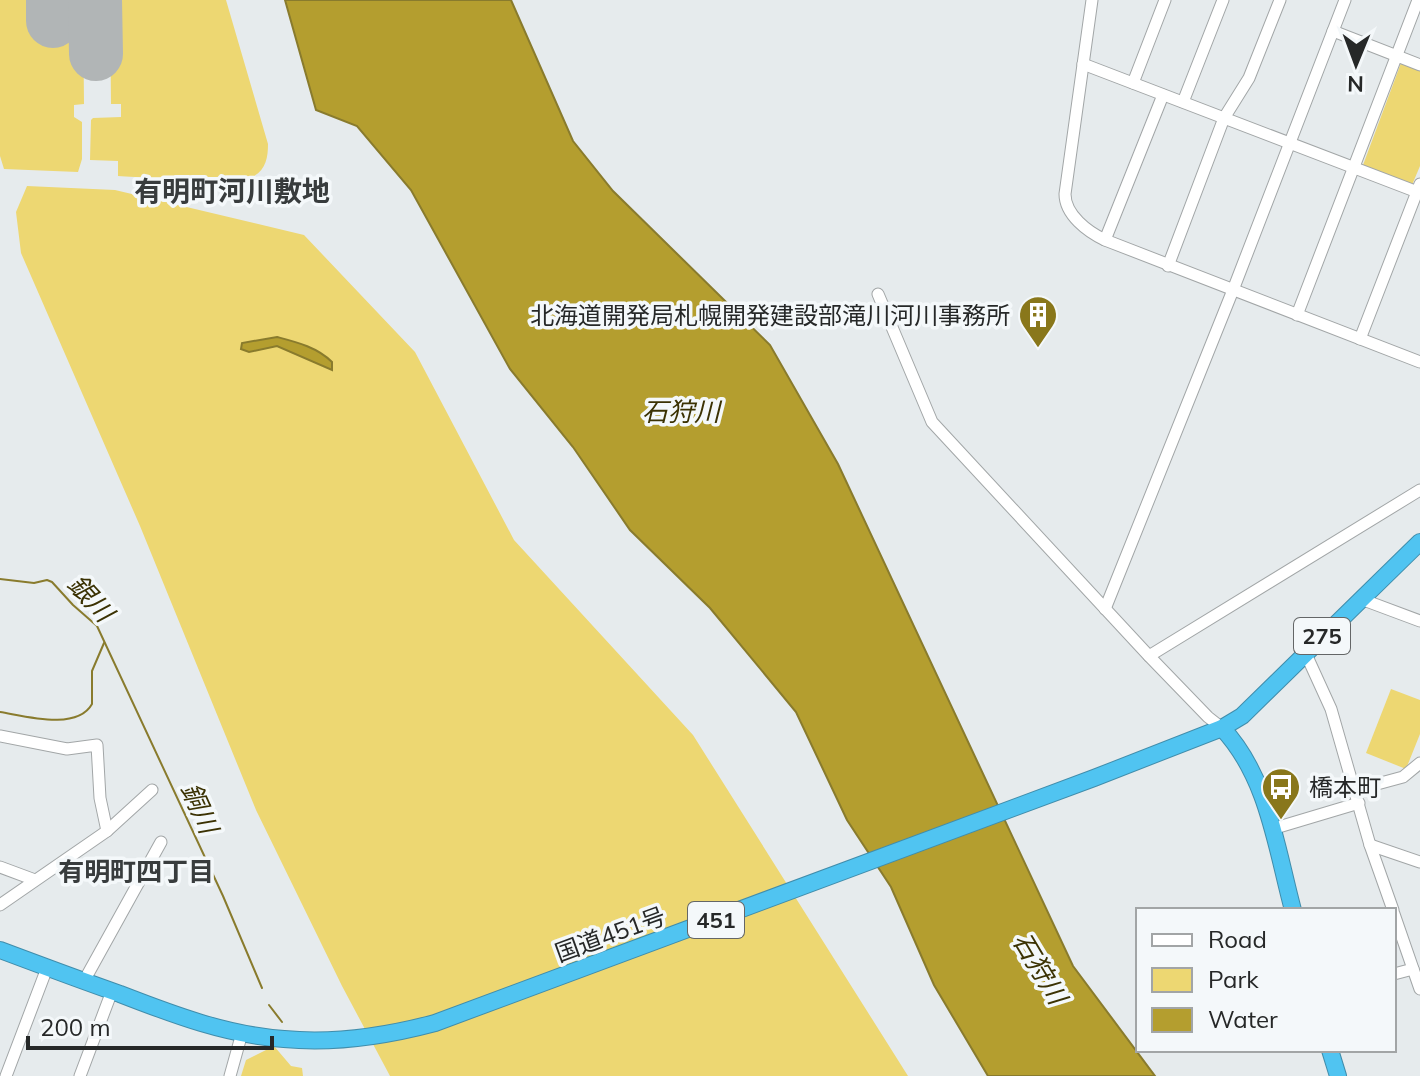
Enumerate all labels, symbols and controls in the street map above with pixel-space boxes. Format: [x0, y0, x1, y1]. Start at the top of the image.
north arrow [1316, 24, 1396, 104]
text: N [1347, 70, 1364, 98]
district label: 有明町河川敷地 [134, 173, 330, 208]
building icon: 北海道開発局札幌開発建設部滝川河川事務所 [1017, 294, 1059, 349]
place label: 北海道開発局札幌開発建設部滝川河川事務所 [530, 300, 1010, 330]
water label: 石狩川 [642, 395, 723, 428]
water label: 銀川 [61, 568, 123, 631]
road number: 275 [1294, 618, 1350, 654]
bus stop icon: 橋本町 [1260, 766, 1302, 821]
place label: 橋本町 [1309, 772, 1381, 802]
water label: 銅川 [174, 778, 227, 841]
district label: 有明町四丁目 [58, 855, 214, 888]
street label: 国道451号 [551, 900, 669, 968]
road number: 451 [688, 902, 744, 938]
legend [1136, 908, 1396, 1052]
text: Road [1208, 924, 1267, 954]
water label: 石狩川 [1006, 926, 1076, 1012]
text: Park [1208, 964, 1259, 994]
scale bar [28, 1000, 272, 1050]
text: Water [1208, 1004, 1278, 1034]
text: 200 m [40, 1012, 111, 1042]

